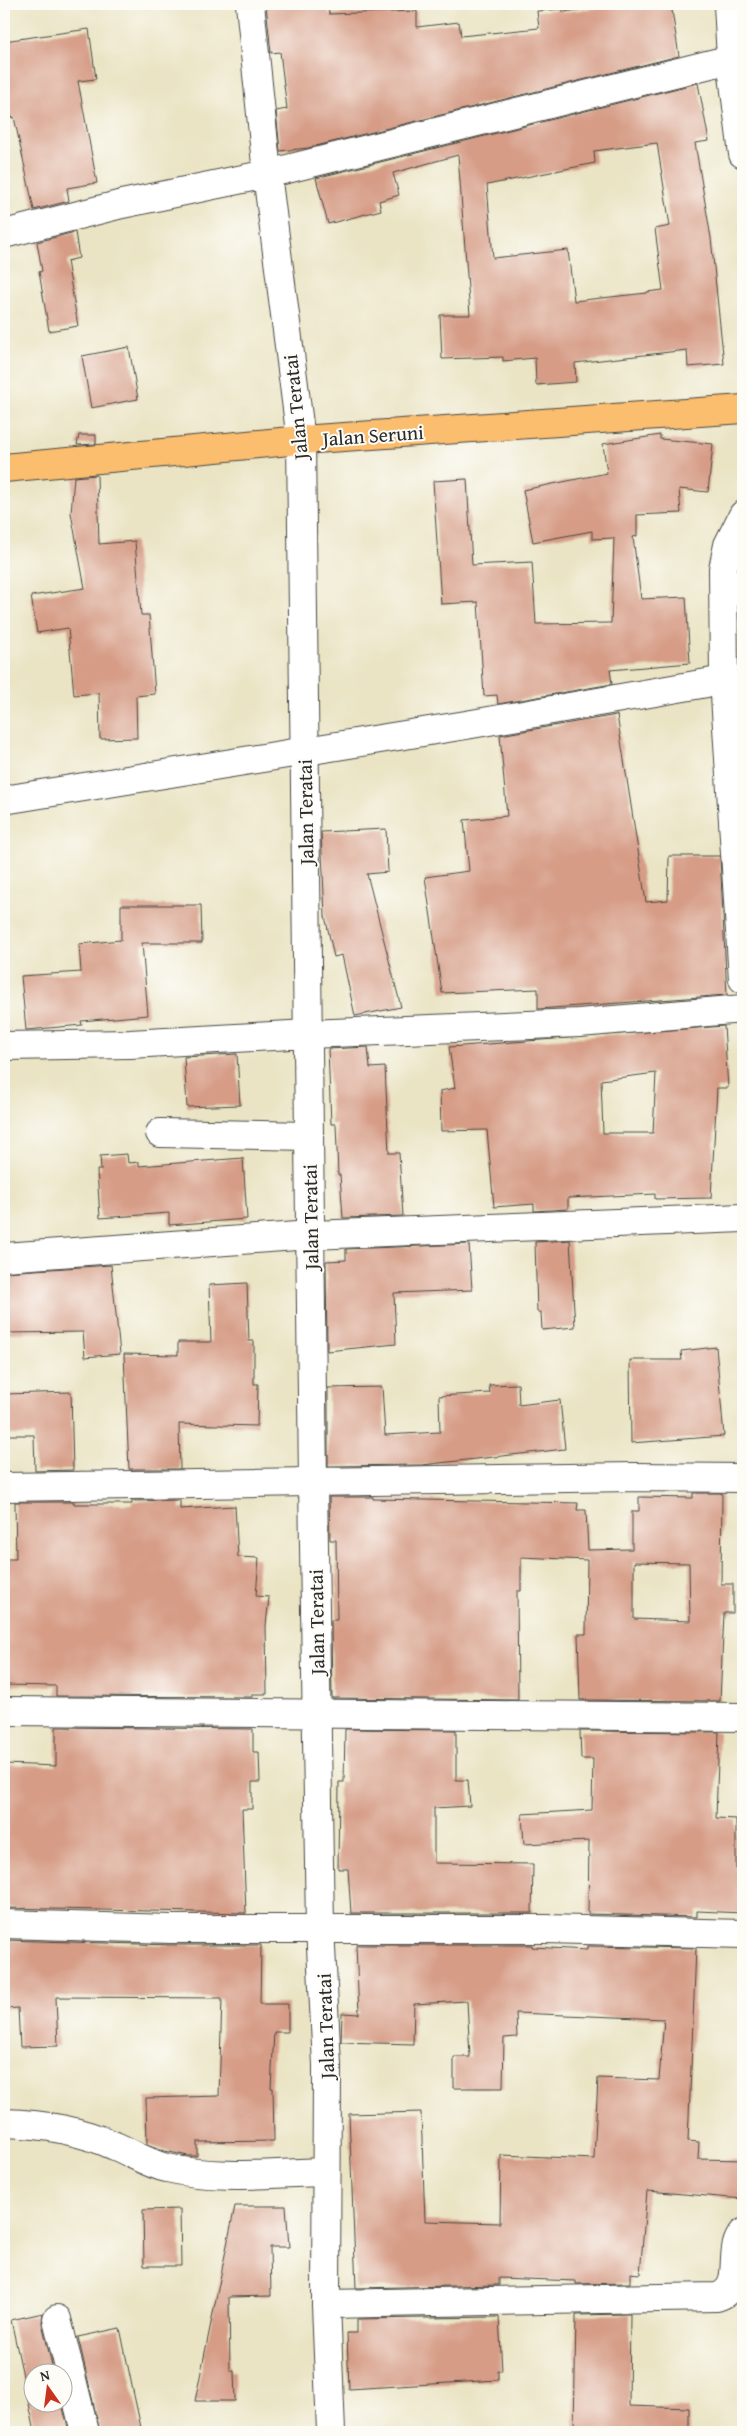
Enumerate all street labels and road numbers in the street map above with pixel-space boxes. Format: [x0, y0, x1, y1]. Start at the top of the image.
street label: Jalan Teratai [275, 352, 315, 464]
street label: Jalan Seruni [318, 417, 425, 453]
street label: Jalan Teratai [290, 758, 320, 868]
street label: Jalan Teratai [295, 1163, 325, 1273]
street label: Jalan Teratai [301, 1568, 331, 1678]
street label: Jalan Teratai [309, 1972, 341, 2082]

